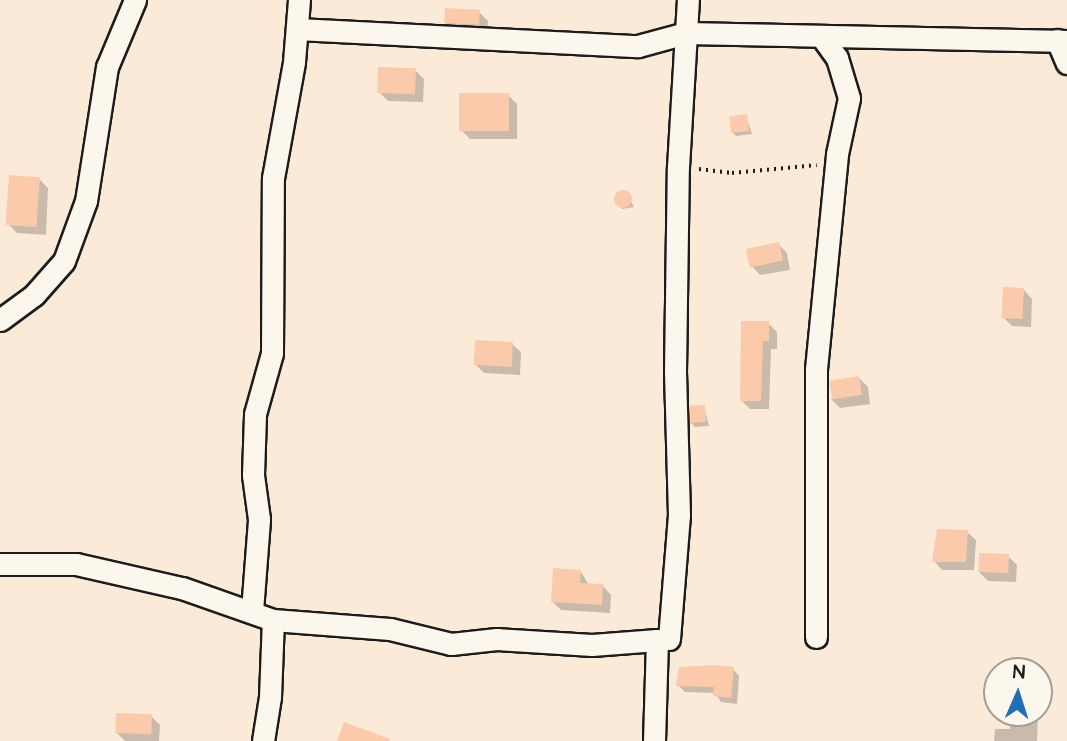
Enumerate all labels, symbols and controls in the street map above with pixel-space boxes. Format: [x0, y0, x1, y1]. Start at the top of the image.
north arrow [983, 657, 1053, 727]
text: N [1012, 659, 1026, 686]

